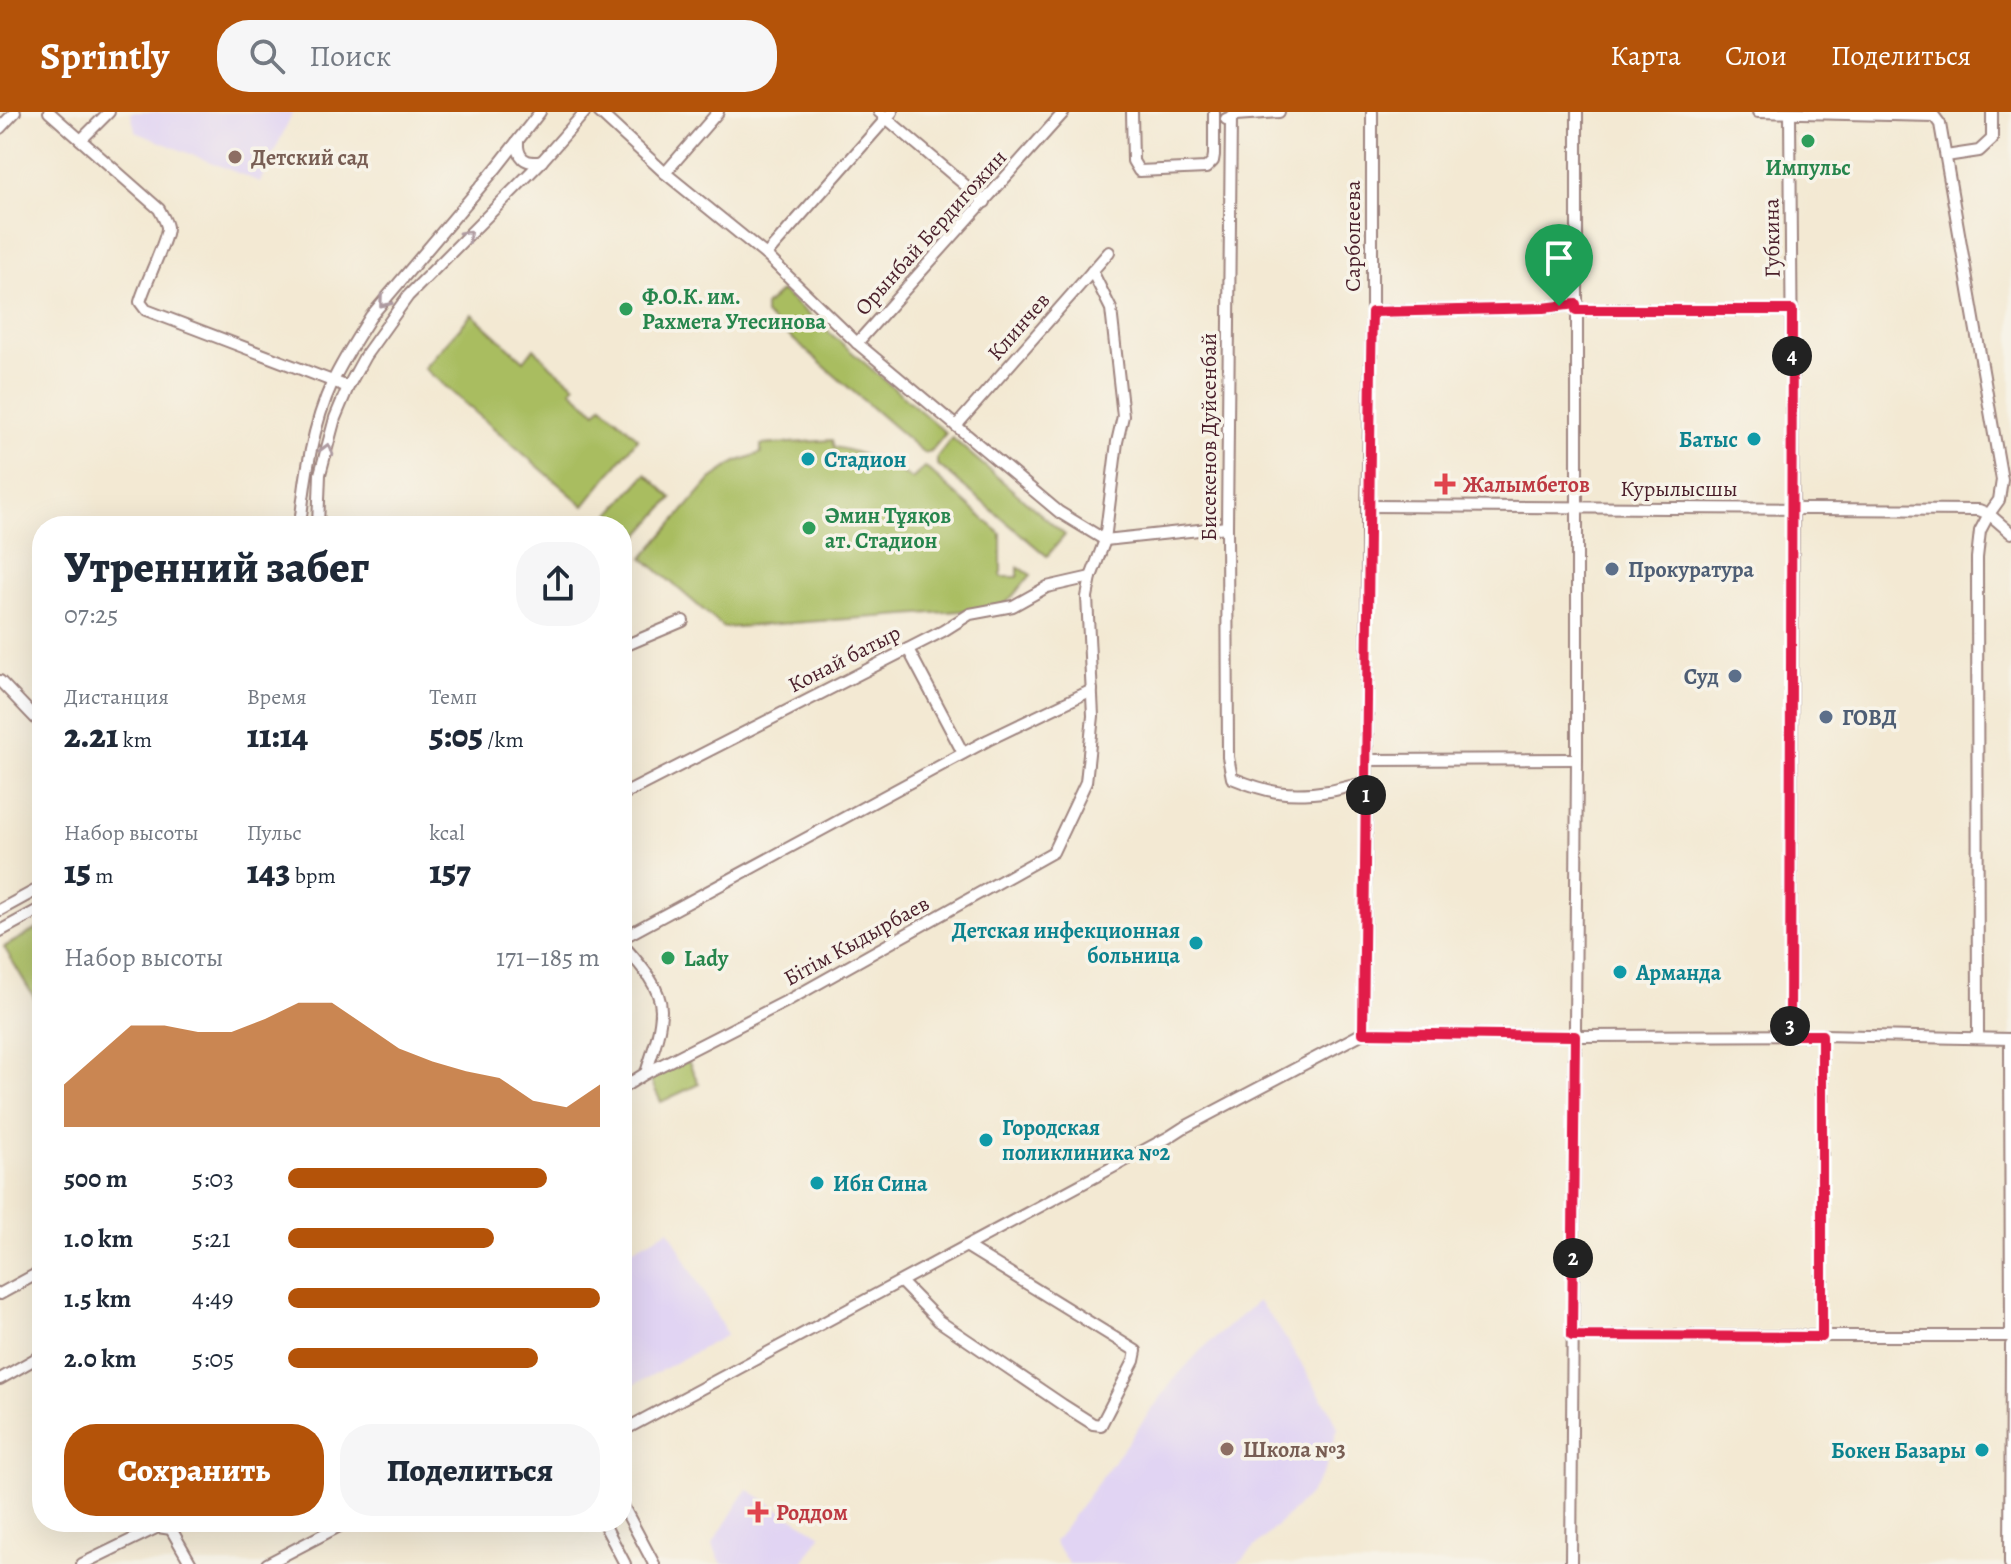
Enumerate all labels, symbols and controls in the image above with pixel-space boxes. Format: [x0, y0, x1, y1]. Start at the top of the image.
search box [217, 20, 777, 92]
text: Sprintly [40, 30, 169, 82]
icon: search [245, 34, 289, 78]
text: Поиск [309, 36, 391, 76]
text: Карта [1610, 37, 1681, 75]
text: Слои [1725, 37, 1787, 75]
text: Поделиться [1831, 37, 1971, 75]
marker: Импульс [1799, 132, 1817, 150]
place label: Детский сад [251, 143, 369, 173]
street label: Орынбай Бердигожин [848, 143, 1013, 322]
marker: Детский сад [226, 148, 244, 166]
place label: Импульс [1765, 153, 1851, 183]
street label: Сарбопеева [1338, 179, 1368, 292]
street label: Губкина [1756, 197, 1788, 278]
pin [1525, 224, 1593, 306]
one-way arrow [458, 230, 473, 244]
icon: arrive [1537, 236, 1581, 280]
place label: Ф.О.К. им. Рахмета Утесинова [642, 282, 827, 337]
street label: Клинчев [981, 286, 1057, 367]
one-way arrow [379, 292, 394, 307]
marker: Ф.О.К. им. Рахмета Утесинова [617, 300, 635, 318]
street label: Бисекенов Дуйсенбай [1194, 333, 1224, 541]
pin: 4 [1772, 336, 1812, 376]
text: 4 [1787, 341, 1797, 371]
place label: Батыс [1679, 425, 1738, 455]
marker: Батыс [1745, 430, 1763, 448]
one-way arrow [318, 442, 334, 456]
place label: Стадион [824, 445, 907, 475]
marker: Стадион [799, 450, 817, 468]
place label: Жалымбетов [1463, 470, 1590, 500]
marker: Жалымбетов [1434, 473, 1456, 495]
street label: Курылысшы [1620, 474, 1738, 504]
place label: Әмин Тұяқов ат. Стадион [825, 501, 951, 556]
marker: Әмин Тұяқов ат. Стадион [800, 519, 818, 537]
text: Утренний забег [64, 537, 369, 597]
button: share [516, 542, 600, 626]
place label: Прокуратура [1628, 555, 1755, 585]
marker: Прокуратура [1603, 560, 1621, 578]
text: 07:25 [64, 597, 119, 632]
street label: Конай батыр [783, 618, 906, 700]
place label: Суд [1684, 662, 1719, 692]
marker: Суд [1726, 667, 1744, 685]
text: Дистанция [64, 682, 169, 712]
text: Время [247, 682, 307, 712]
text: Темп [429, 682, 477, 712]
place label: ГОВД [1842, 703, 1897, 733]
marker: ГОВД [1817, 708, 1835, 726]
text: 2.21 [64, 712, 118, 759]
text: 11:14 [247, 712, 308, 759]
text: 5:05 [429, 712, 483, 759]
text: km [118, 725, 152, 755]
text: /km [483, 725, 524, 755]
pin: 1 [1346, 775, 1386, 815]
text: 1 [1362, 780, 1370, 810]
text: Набор высоты [64, 818, 199, 848]
text: Пульс [247, 818, 302, 848]
text: kcal [429, 818, 465, 848]
text: 15 [64, 848, 91, 895]
text: 143 [247, 848, 290, 895]
text: 157 [429, 848, 471, 895]
text: m [91, 861, 114, 891]
text: bpm [290, 861, 336, 891]
street label: Бiтiм Кыдырбаев [778, 888, 935, 993]
place label: Детская инфекционная больница [952, 916, 1181, 971]
marker: Детская инфекционная больница [1187, 934, 1205, 952]
text: Набор высоты [64, 940, 223, 975]
text: 171–185 m [496, 940, 600, 975]
place label: Lady [684, 944, 729, 974]
marker: Lady [659, 949, 677, 967]
place label: Арманда [1635, 958, 1722, 988]
marker: Арманда [1611, 963, 1629, 981]
pin: 3 [1770, 1006, 1810, 1046]
text: 3 [1785, 1011, 1795, 1041]
place label: Городская поликлиника №2 [1002, 1113, 1171, 1168]
marker: Городская поликлиника №2 [977, 1131, 995, 1149]
text: 500 m [64, 1161, 128, 1196]
text: 5:03 [192, 1161, 234, 1196]
place label: Ибн Сина [833, 1169, 928, 1199]
marker: Ибн Сина [808, 1174, 826, 1192]
text: 1.0 km [64, 1221, 133, 1256]
text: 5:21 [192, 1221, 231, 1256]
pin: 2 [1553, 1238, 1593, 1278]
text: 2 [1568, 1243, 1578, 1273]
text: 1.5 km [64, 1281, 131, 1316]
text: 4:49 [192, 1281, 234, 1316]
text: 2.0 km [64, 1341, 137, 1376]
text: 5:05 [192, 1341, 234, 1376]
button: Сохранить [64, 1424, 324, 1516]
button: Поделиться [340, 1424, 600, 1516]
place label: Школа №3 [1243, 1435, 1346, 1465]
place label: Бокен Базары [1831, 1436, 1966, 1466]
marker: Школа №3 [1218, 1440, 1236, 1458]
marker: Бокен Базары [1973, 1441, 1991, 1459]
place label: Роддом [776, 1498, 848, 1528]
marker: Роддом [747, 1501, 769, 1523]

